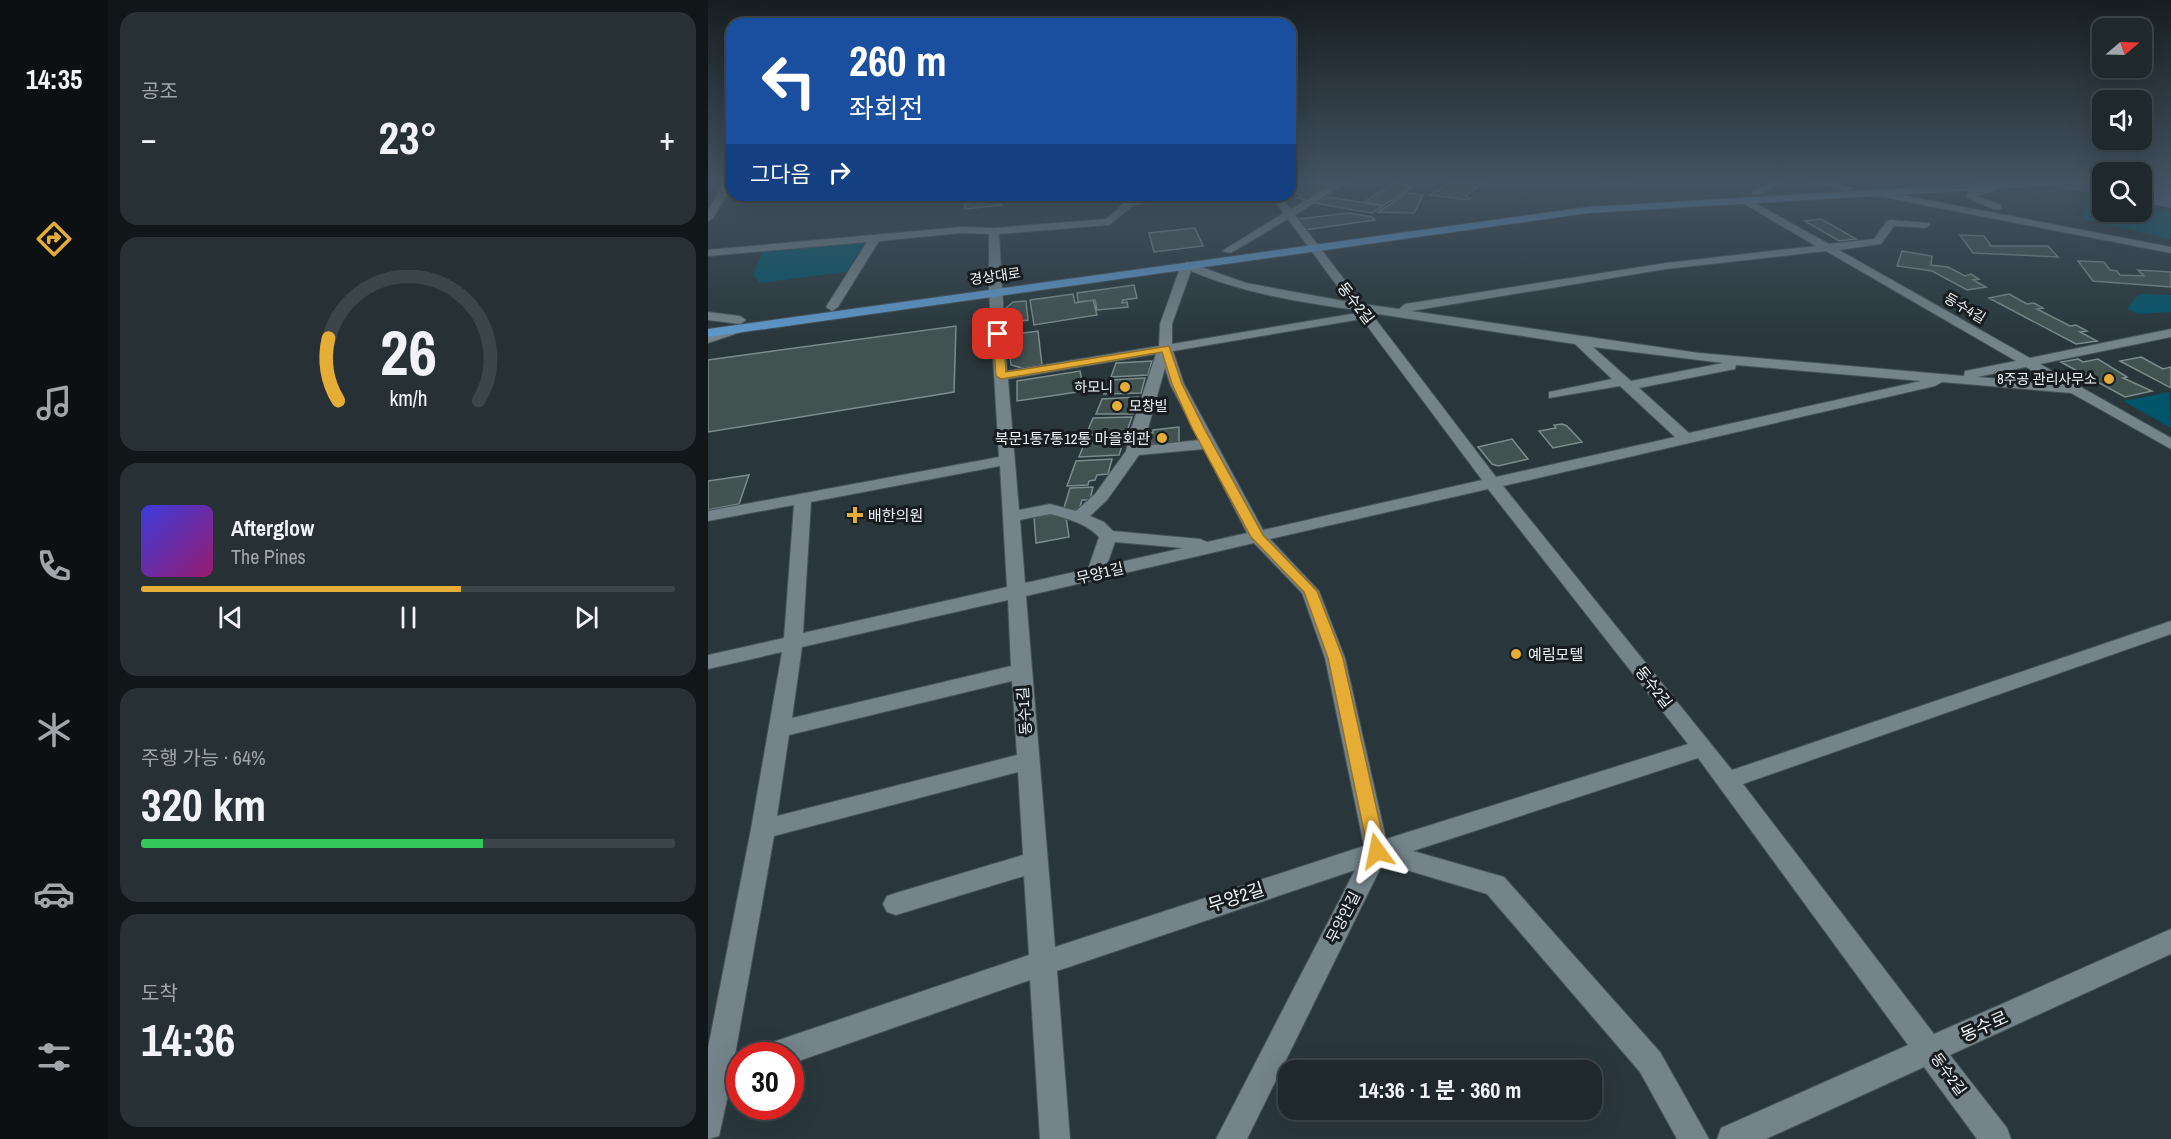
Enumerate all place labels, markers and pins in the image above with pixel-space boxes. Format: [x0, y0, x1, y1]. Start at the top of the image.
pin [972, 308, 1023, 359]
place label: 8주공 관리사무소 [1997, 370, 2097, 388]
marker: 8주공 관리사무소 [2102, 372, 2116, 386]
place label: 하모니 [1074, 378, 1113, 396]
marker: 하모니 [1118, 380, 1132, 394]
place label: 모창빌 [1129, 397, 1168, 415]
marker: 모창빌 [1110, 399, 1124, 413]
place label: 북문1통7통12통 마을회관 [995, 428, 1150, 449]
marker: 북문1통7통12통 마을회관 [1155, 431, 1169, 445]
place label: 배한의원 [868, 505, 923, 526]
marker: 배한의원 [846, 506, 864, 524]
place label: 예림모텔 [1528, 644, 1583, 665]
marker: 예림모텔 [1509, 647, 1523, 661]

